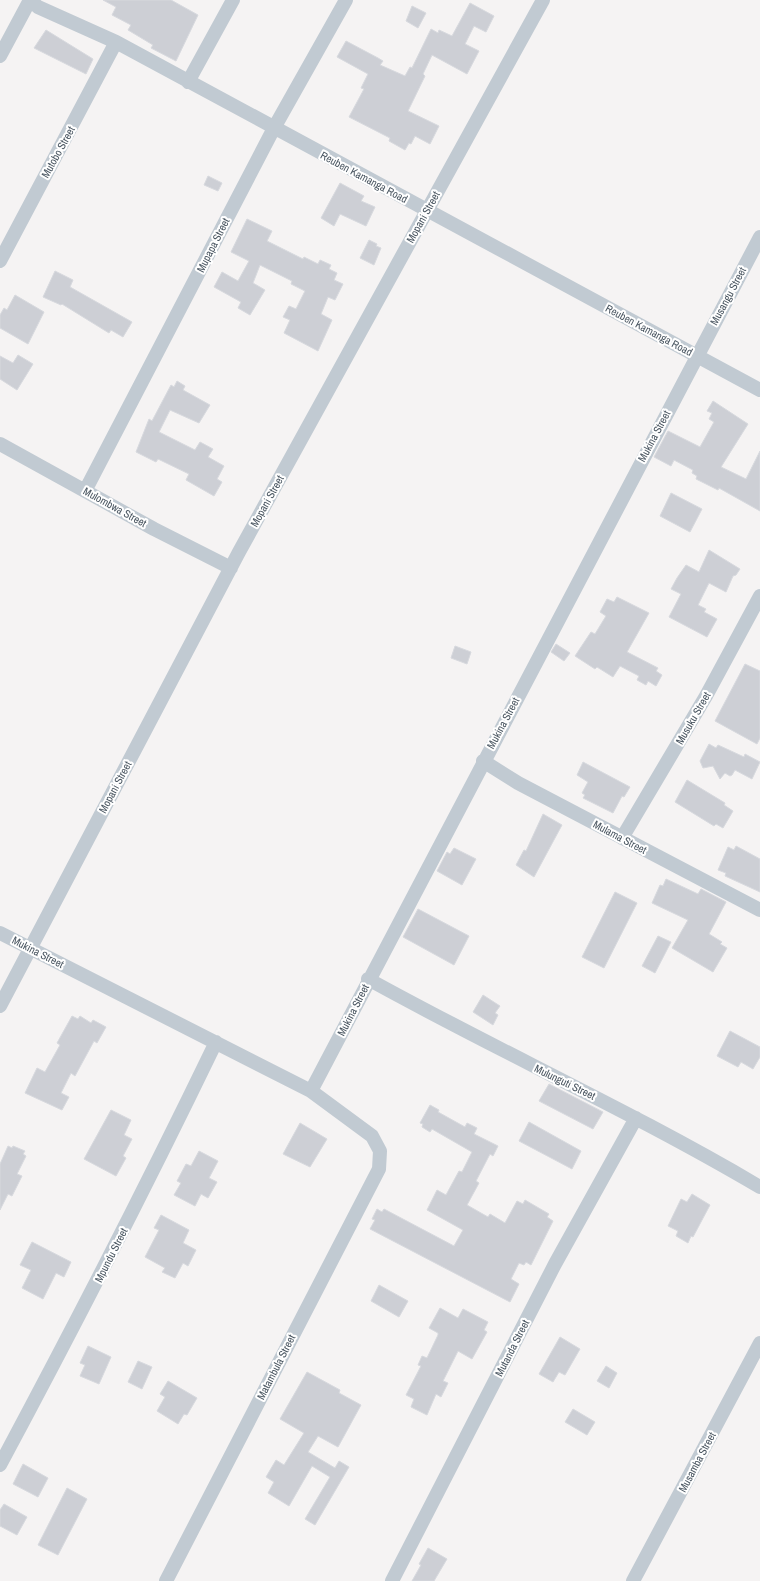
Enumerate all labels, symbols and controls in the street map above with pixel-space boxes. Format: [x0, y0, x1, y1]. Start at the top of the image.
street label: Mutobo Street [38, 123, 78, 180]
street label: Reuben Kamanga Road [318, 148, 410, 206]
street label: Mopani Street [403, 188, 443, 245]
street label: Mupapa Street [193, 215, 233, 275]
street label: Musangu Street [707, 264, 749, 327]
street label: Reuben Kamanga Road [603, 301, 695, 359]
street label: Mukina Street [635, 407, 674, 464]
street label: Mopani Street [247, 472, 287, 529]
street label: Mulombwa Street [81, 484, 150, 530]
street label: Musuku Street [672, 689, 714, 747]
street label: Mukina Street [484, 694, 523, 751]
street label: Mopani Street [96, 758, 135, 815]
street label: Mulama Street [591, 817, 650, 857]
street label: Mukina Street [10, 933, 67, 971]
street label: Mukina Street [334, 981, 372, 1038]
street label: Mulunguti Street [532, 1061, 598, 1103]
street label: Mpundu Street [91, 1225, 131, 1285]
street label: Mutanda Street [492, 1317, 532, 1379]
street label: Matambula Street [254, 1332, 299, 1402]
street label: Musamba Street [675, 1429, 719, 1495]

